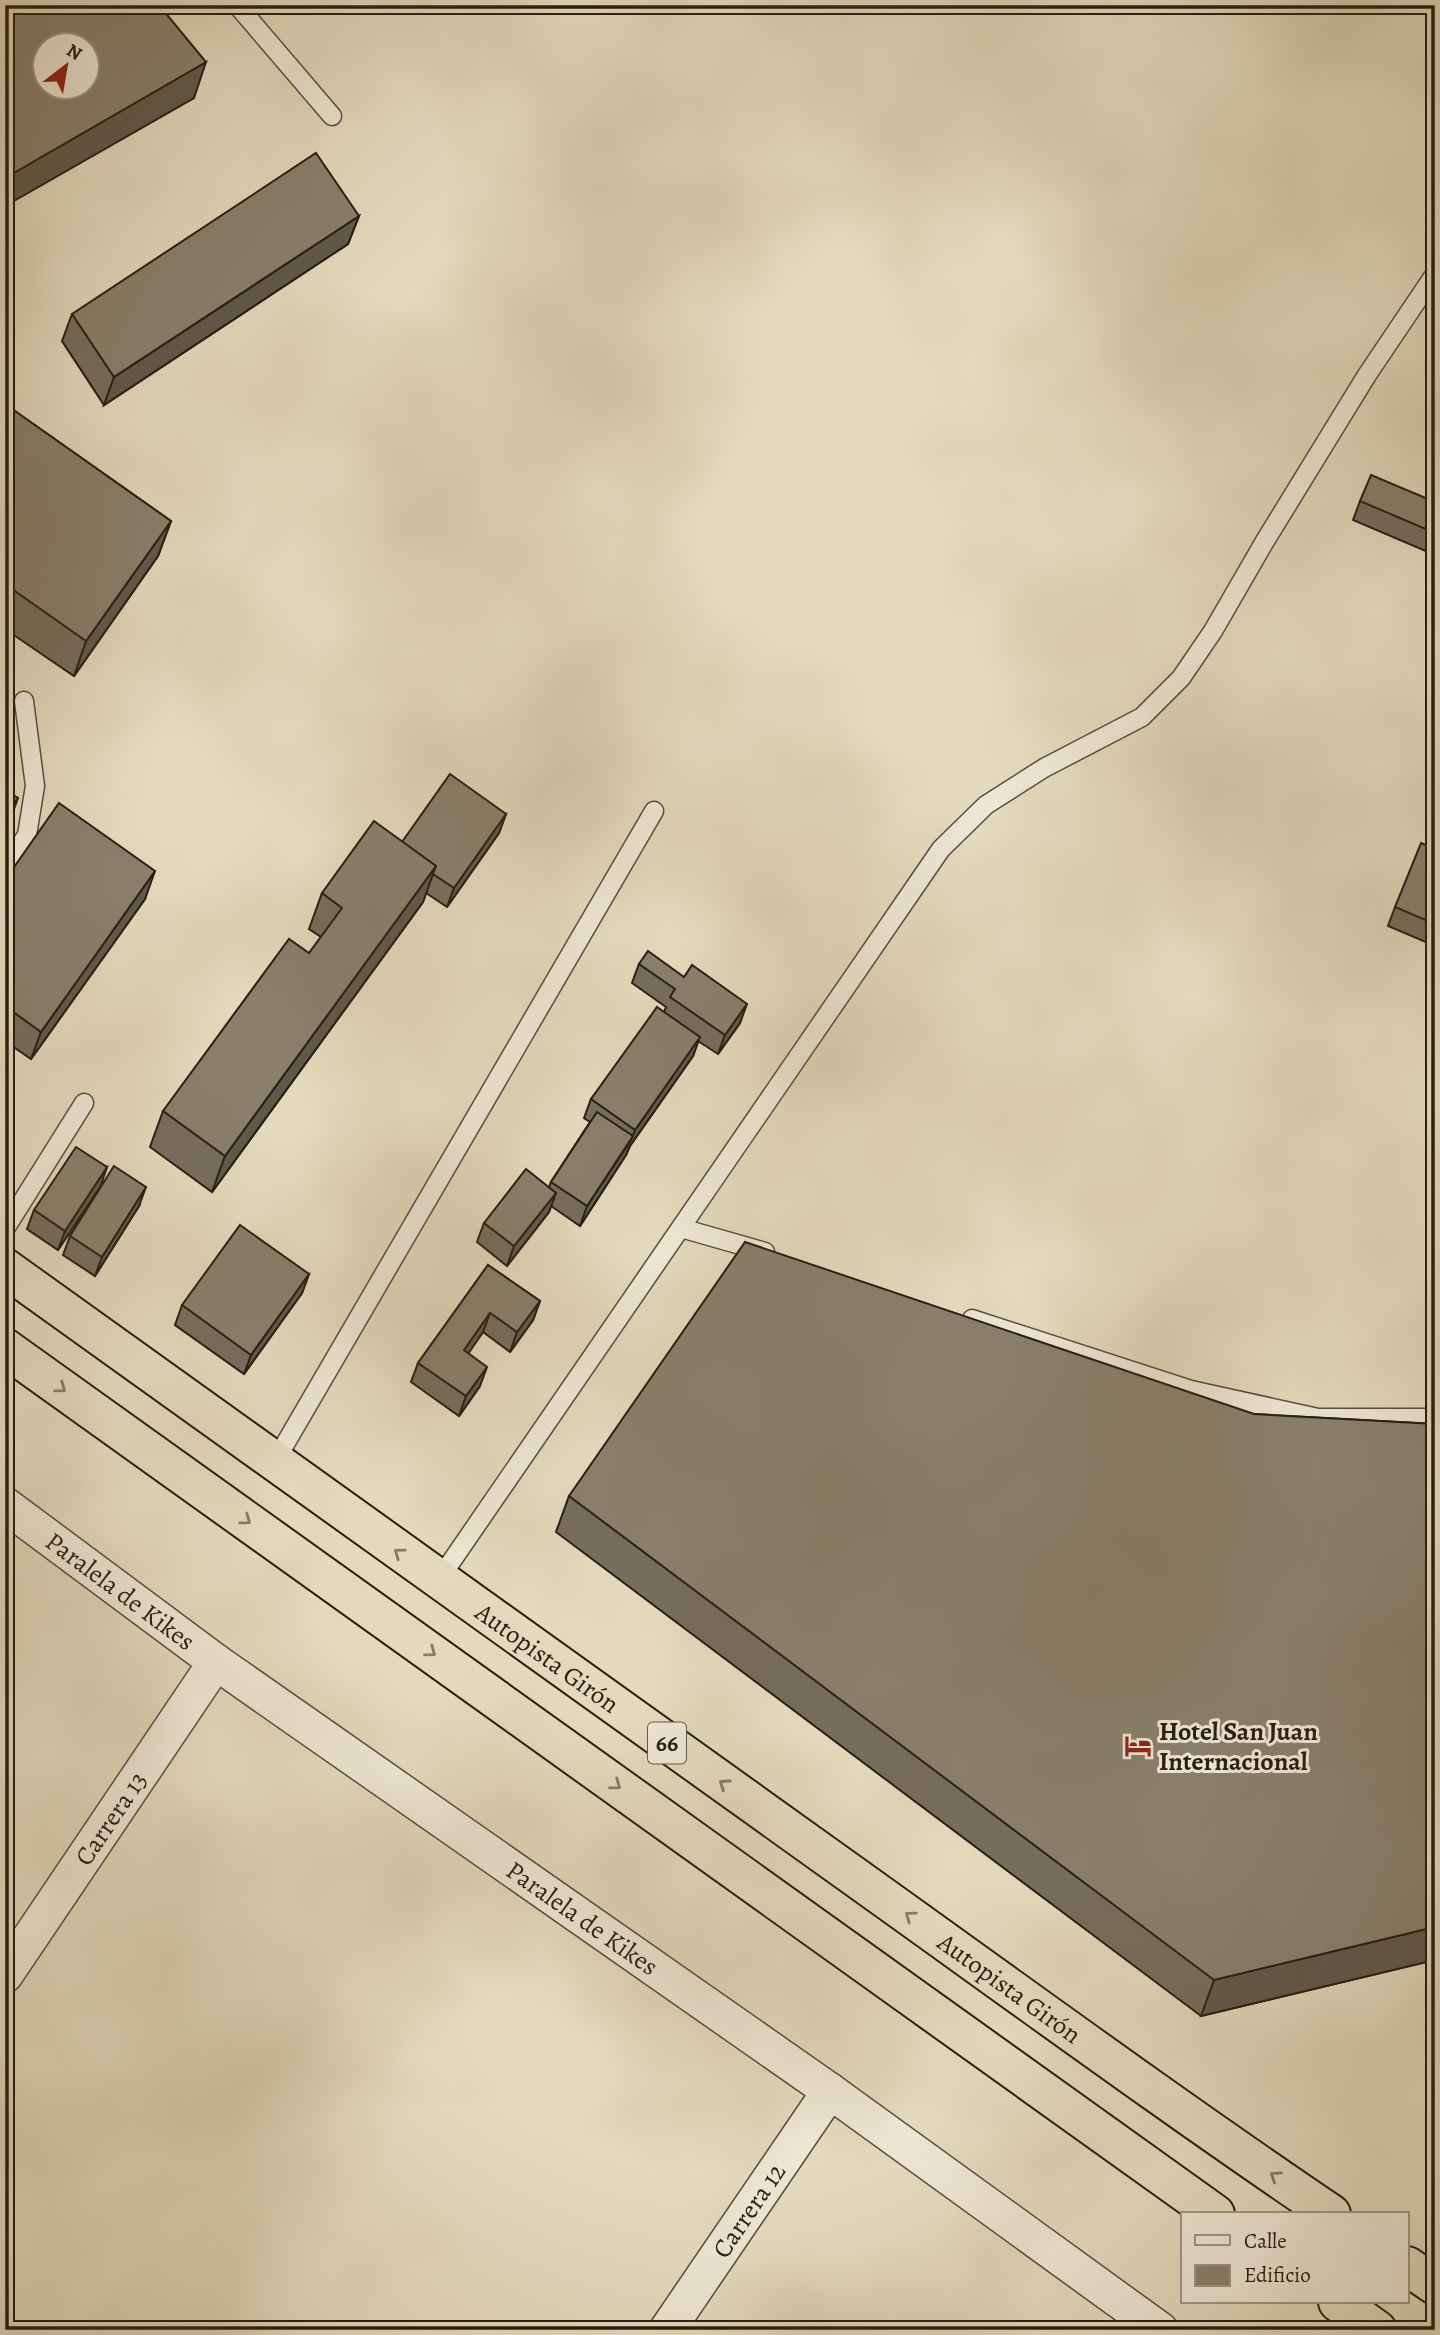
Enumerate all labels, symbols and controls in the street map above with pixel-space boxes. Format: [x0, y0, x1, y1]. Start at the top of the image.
north arrow [32, 32, 102, 102]
text: N [62, 38, 87, 67]
one-way arrow [53, 1379, 66, 1392]
one-way arrow [238, 1512, 251, 1524]
street label: Paralela de Kikes [38, 1524, 202, 1659]
one-way arrow [394, 1549, 407, 1561]
street label: Autopista Girón [468, 1594, 626, 1721]
one-way arrow [423, 1644, 436, 1657]
place label: Hotel San Juan Internacional [1159, 1714, 1318, 1779]
road number: 66 [648, 1722, 686, 1764]
hotel icon: Hotel San Juan Internacional [1123, 1731, 1153, 1761]
street label: Carrera 13 [67, 1765, 155, 1872]
one-way arrow [608, 1777, 621, 1789]
one-way arrow [719, 1780, 732, 1792]
street label: Paralela de Kikes [499, 1853, 665, 1984]
one-way arrow [905, 1912, 918, 1924]
street label: Autopista Girón [930, 1924, 1088, 2052]
street label: Carrera 12 [704, 2156, 794, 2265]
one-way arrow [1269, 2171, 1282, 2184]
legend [1181, 2212, 1408, 2304]
text: Calle [1244, 2227, 1287, 2255]
text: Edificio [1244, 2261, 1311, 2289]

